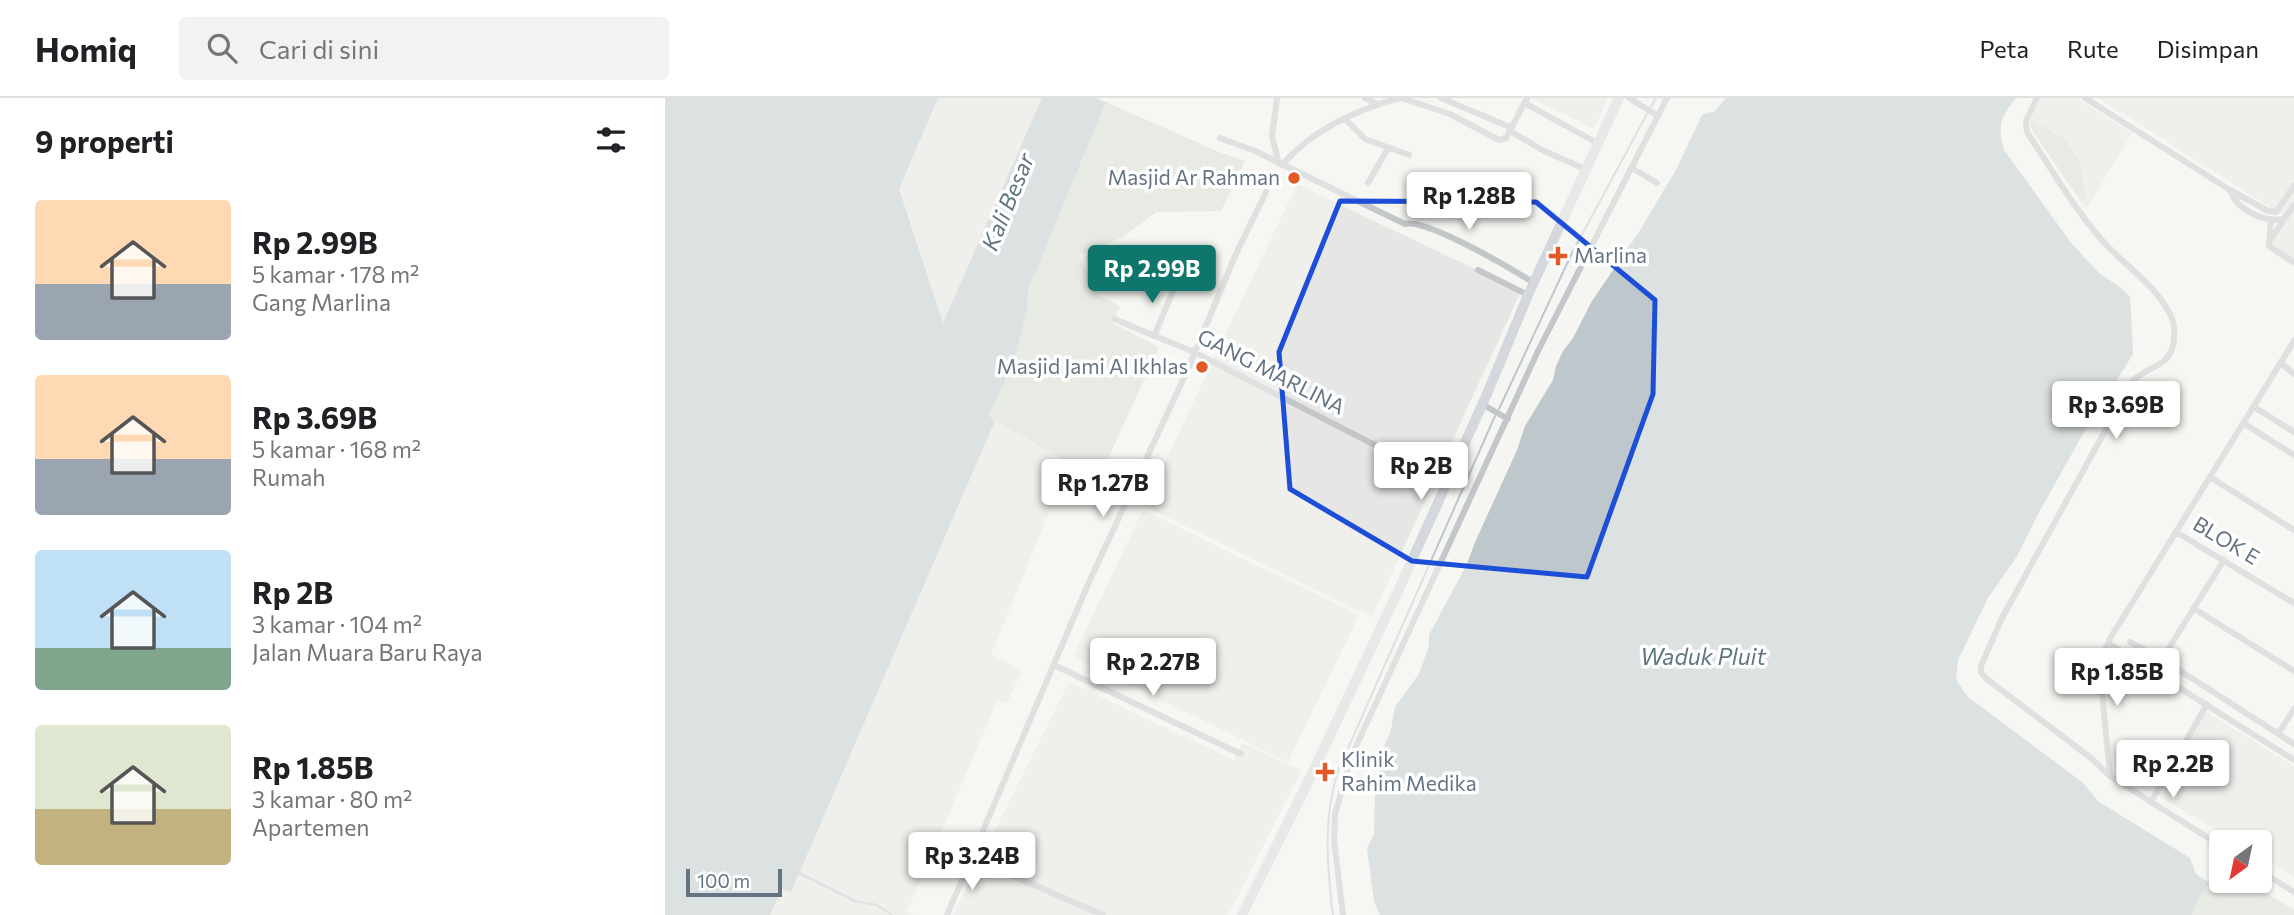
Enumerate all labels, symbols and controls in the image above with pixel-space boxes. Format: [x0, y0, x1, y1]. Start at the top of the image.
search box [179, 17, 669, 80]
text: Homiq [35, 28, 137, 69]
icon: search [203, 29, 241, 67]
text: Cari di sini [259, 33, 379, 64]
text: Peta [1979, 34, 2029, 63]
text: Rute [2067, 34, 2119, 63]
text: Disimpan [2157, 34, 2259, 63]
icon: filters [592, 121, 630, 159]
text: 9 properti [35, 122, 174, 159]
water label: Kali Besar [975, 148, 1040, 254]
place label: Masjid Ar Rahman [1107, 164, 1280, 189]
marker: Masjid Ar Rahman [1286, 170, 1302, 186]
pin: Rp 1.28B [1397, 172, 1541, 232]
text: Rp 1.28B [1423, 181, 1515, 209]
text: Rp 2.99B [252, 223, 378, 260]
icon: home [91, 228, 175, 312]
place label: Marlina [1574, 242, 1647, 267]
pin: Rp 2.99B [1080, 246, 1224, 305]
marker: Marlina [1548, 246, 1568, 266]
text: Rp 2.99B [1104, 254, 1200, 282]
text: 5 kamar · 178 m² [252, 260, 419, 288]
text: Gang Marlina [252, 288, 391, 316]
street label: GANG MARLINA [1194, 323, 1350, 419]
place label: Masjid Jami Al Ikhlas [997, 353, 1188, 378]
marker: Masjid Jami Al Ikhlas [1194, 359, 1210, 375]
pin: Rp 3.69B [2044, 382, 2188, 441]
text: Rp 3.69B [2068, 390, 2164, 418]
text: Rp 3.69B [252, 398, 377, 435]
icon: home [91, 403, 175, 487]
text: 5 kamar · 168 m² [252, 435, 421, 463]
pin: Rp 2B [1372, 442, 1470, 502]
text: Rp 2B [1390, 451, 1452, 479]
pin: Rp 1.27B [1031, 460, 1175, 519]
text: Rumah [252, 463, 325, 491]
text: Rp 1.27B [1057, 468, 1149, 496]
street label: BLOK E [2189, 510, 2264, 569]
text: Rp 2B [252, 573, 333, 610]
icon: home [91, 578, 175, 662]
text: 3 kamar · 104 m² [252, 610, 422, 638]
text: Jalan Muara Baru Raya [252, 638, 483, 666]
pin: Rp 2.27B [1081, 638, 1225, 698]
water label: Waduk Pluit [1640, 642, 1766, 670]
text: Rp 2.27B [1106, 647, 1200, 675]
pin: Rp 1.85B [2045, 648, 2189, 708]
text: Rp 1.85B [2071, 657, 2163, 685]
pin: Rp 2.2B [2108, 740, 2238, 800]
place label: Klinik Rahim Medika [1341, 746, 1477, 795]
text: Rp 1.85B [252, 748, 373, 785]
text: Rp 2.2B [2132, 749, 2214, 777]
icon: home [91, 753, 175, 837]
marker: Klinik Rahim Medika [1315, 762, 1335, 782]
text: 3 kamar · 80 m² [252, 785, 412, 813]
text: Apartemen [252, 813, 369, 841]
north arrow [2209, 830, 2271, 892]
map controls [2209, 830, 2272, 893]
pin: Rp 3.24B [900, 832, 1044, 892]
text: Rp 3.24B [924, 841, 1020, 869]
scale bar [686, 866, 782, 898]
text: 100 m [697, 869, 750, 892]

